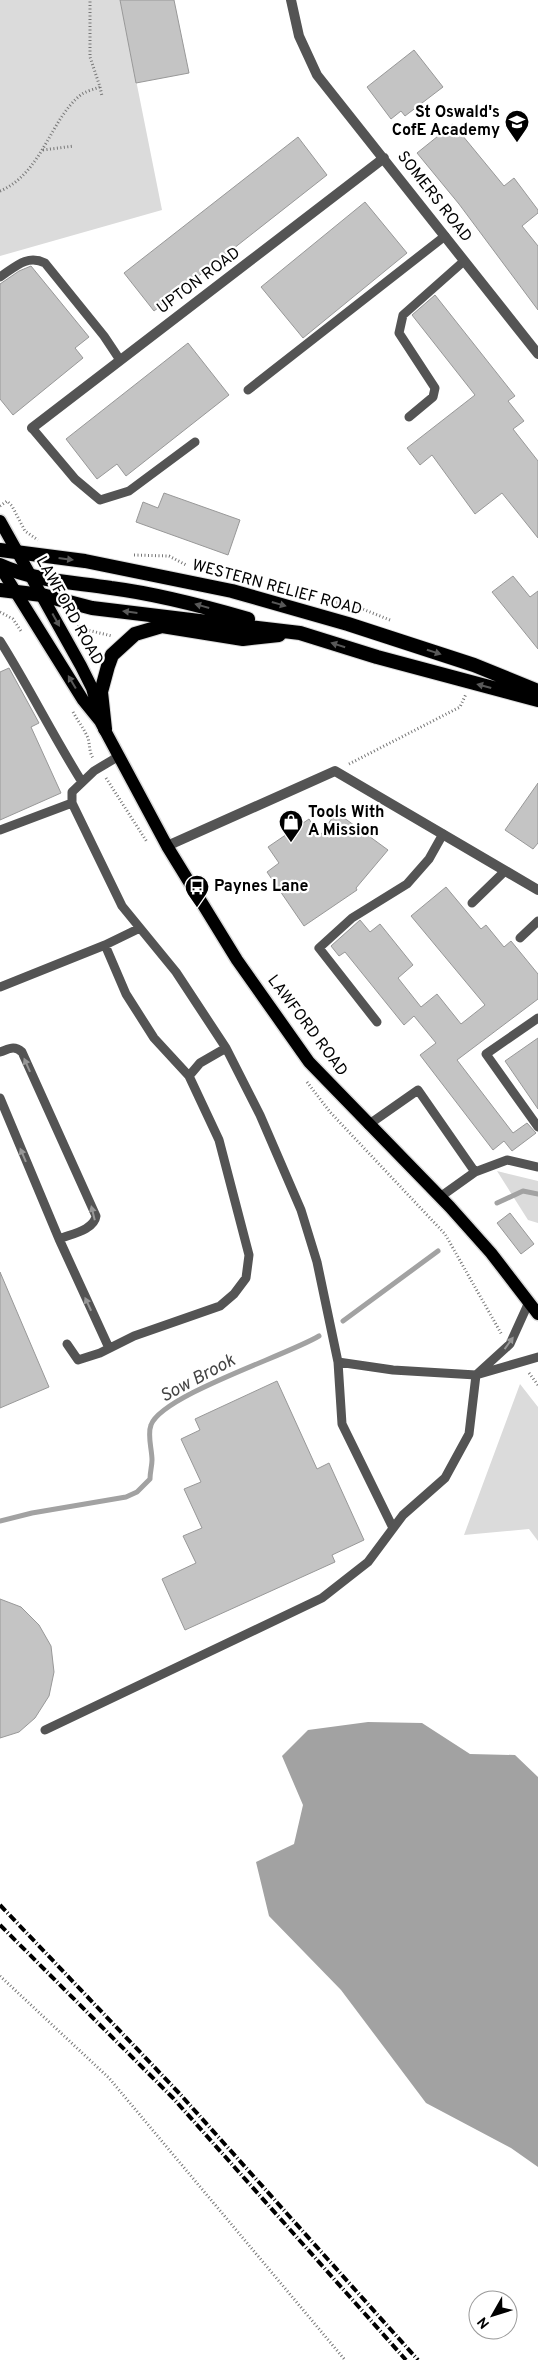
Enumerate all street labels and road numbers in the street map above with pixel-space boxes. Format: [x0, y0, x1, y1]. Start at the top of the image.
street label: SOMERS ROAD [392, 147, 476, 247]
street label: UPTON ROAD [153, 243, 245, 319]
street label: LAWFORD ROAD [31, 553, 107, 669]
street label: WESTERN RELIEF ROAD [190, 556, 364, 620]
street label: LAWFORD ROAD [262, 971, 352, 1081]

